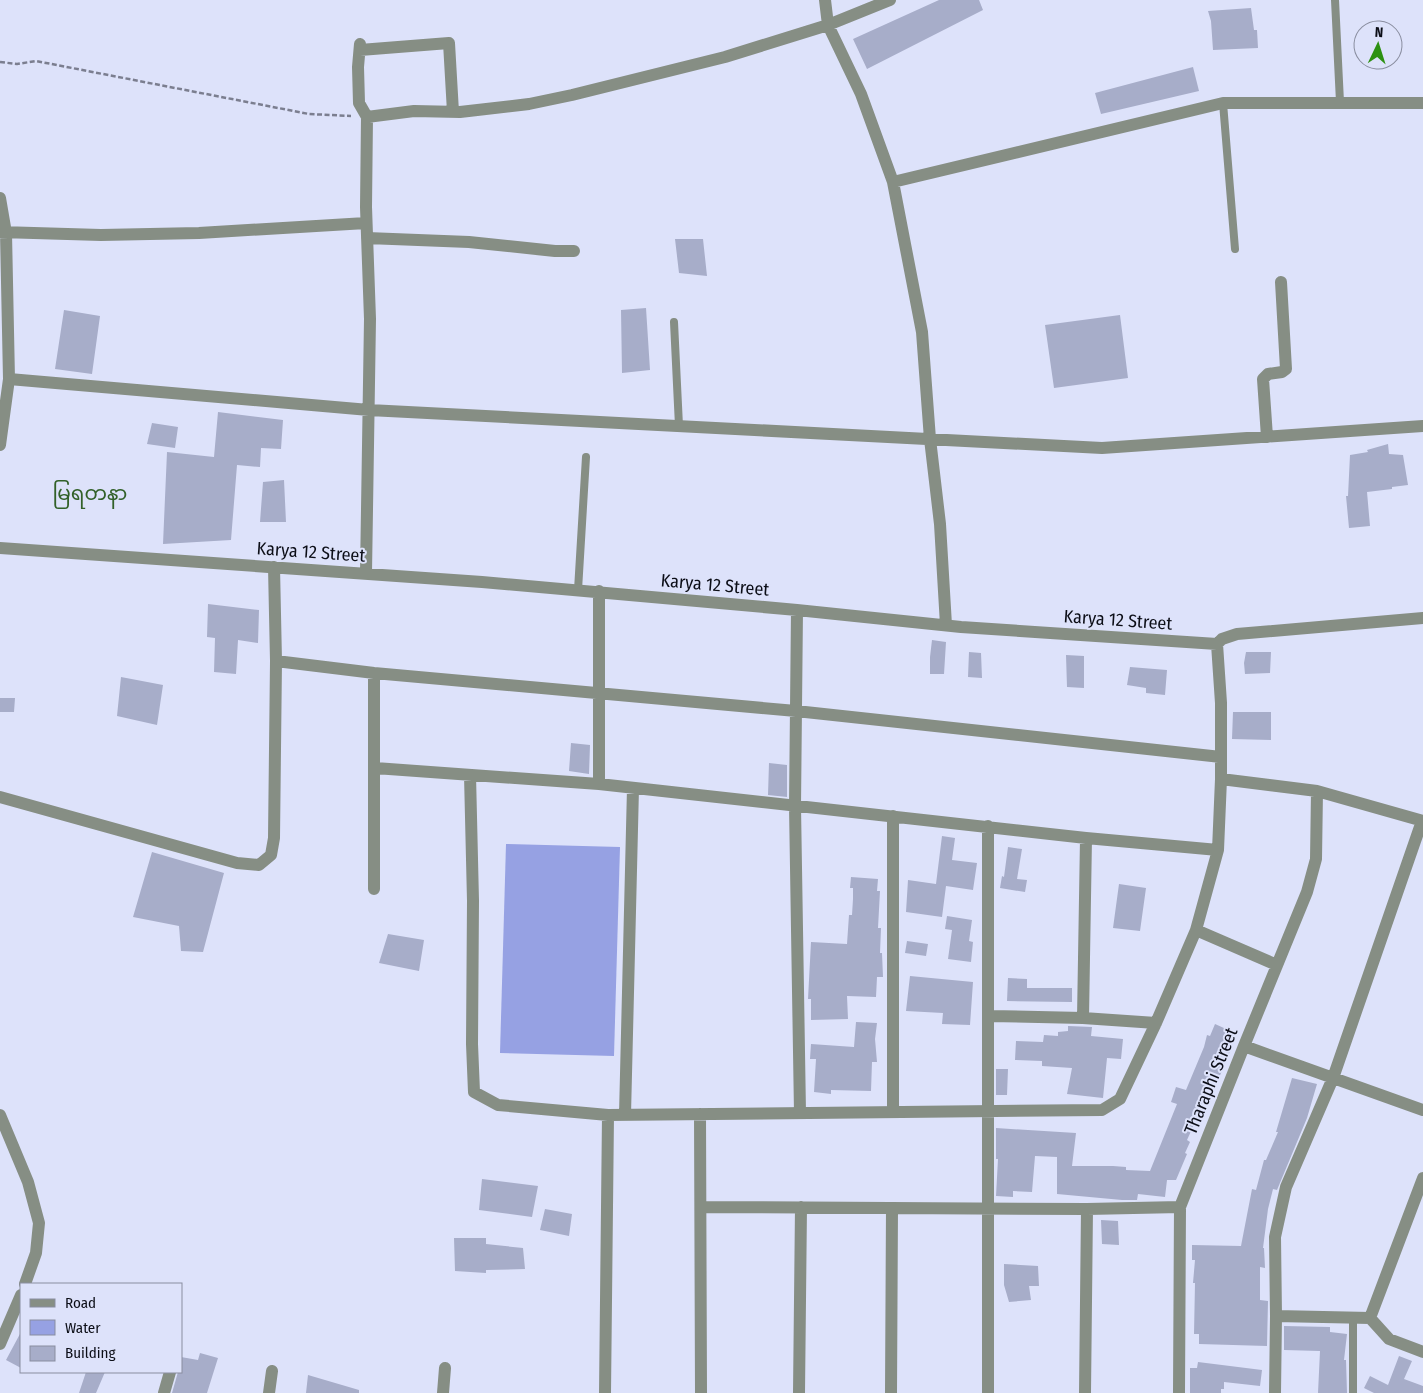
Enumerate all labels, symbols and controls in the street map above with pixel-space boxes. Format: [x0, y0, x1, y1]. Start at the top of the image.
north arrow [1353, 20, 1403, 70]
text: N [1374, 24, 1384, 41]
district label: မြရတနာ [53, 480, 127, 509]
street label: Karya 12 Street [256, 537, 366, 567]
street label: Karya 12 Street [660, 569, 770, 601]
street label: Karya 12 Street [1063, 605, 1173, 635]
street label: Tharaphi Street [1180, 1024, 1242, 1138]
legend [20, 1283, 182, 1373]
text: Road [65, 1294, 96, 1312]
text: Water [65, 1319, 101, 1337]
text: Building [65, 1344, 116, 1362]

